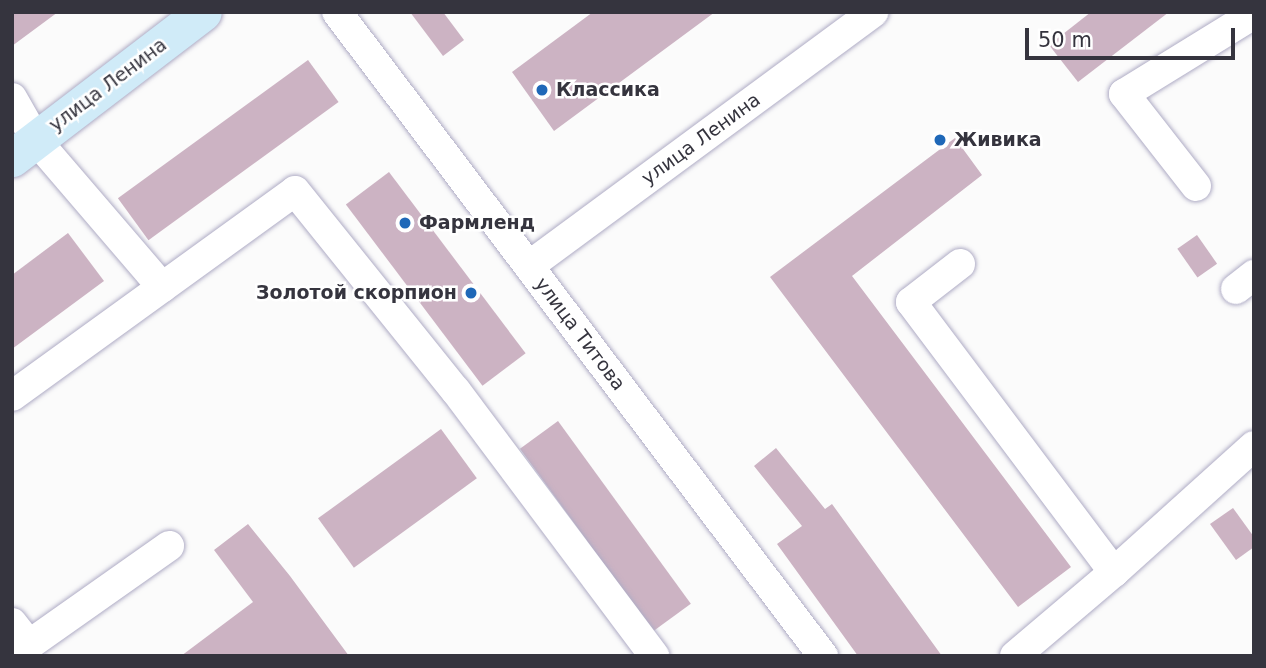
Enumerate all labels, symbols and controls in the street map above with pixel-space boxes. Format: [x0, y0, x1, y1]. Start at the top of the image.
scale bar [1028, 14, 1238, 58]
text: 50 m [1038, 28, 1092, 52]
street label: улица Ленина [45, 33, 171, 137]
place label: Классика [556, 79, 660, 101]
marker: Классика [534, 82, 550, 98]
street label: улица Ленина [637, 88, 765, 190]
place label: Живика [954, 129, 1042, 151]
marker: Живика [932, 132, 948, 148]
place label: Фармленд [419, 212, 535, 234]
marker: Фармленд [397, 215, 413, 231]
street label: улица Титова [530, 273, 630, 395]
place label: Золотой скорпион [256, 282, 457, 304]
marker: Золотой скорпион [463, 285, 479, 301]

